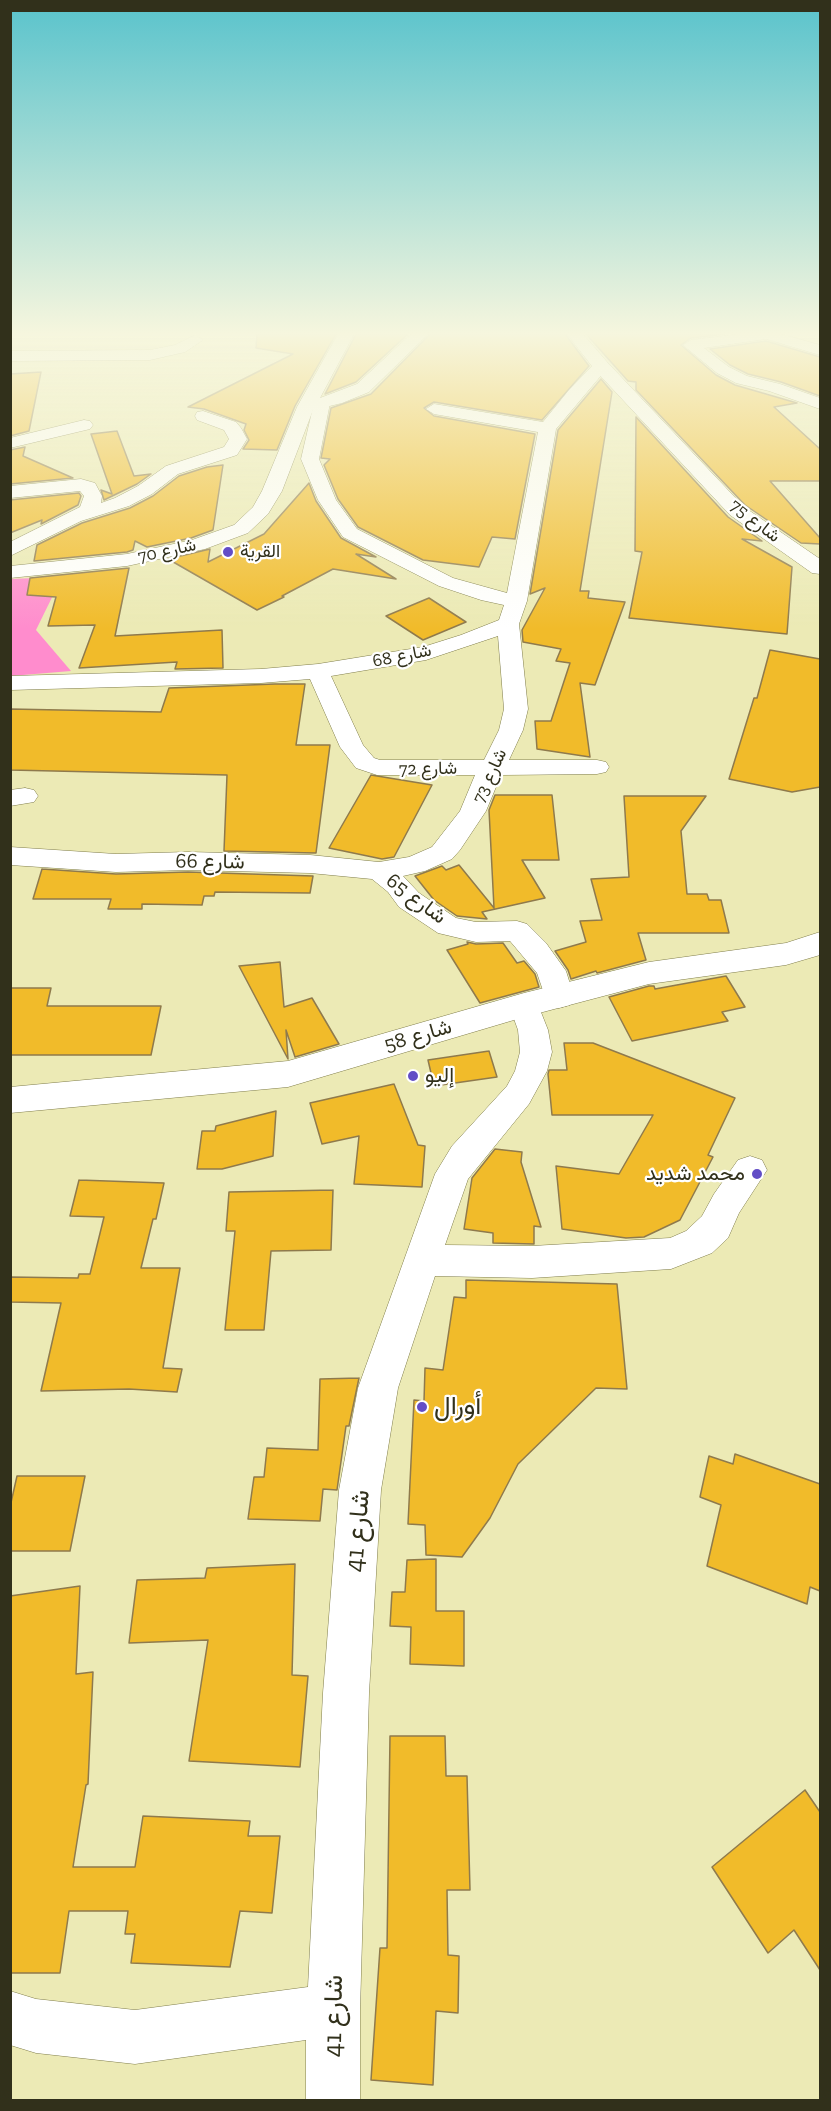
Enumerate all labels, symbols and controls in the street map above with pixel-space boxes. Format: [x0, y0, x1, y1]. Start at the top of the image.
street label: شارع 75 [726, 495, 784, 547]
street label: شارع 70 [136, 534, 198, 568]
place label: القرية [240, 541, 280, 563]
marker: القرية [221, 545, 235, 559]
street label: شارع 68 [371, 640, 433, 672]
street label: شارع 73 [468, 745, 512, 807]
street label: شارع 72 [399, 758, 457, 780]
street label: شارع 66 [175, 849, 245, 875]
street label: شارع 65 [381, 868, 451, 930]
street label: شارع 58 [381, 1014, 455, 1058]
place label: إليو [425, 1063, 454, 1089]
marker: إليو [406, 1069, 420, 1083]
place label: محمد شديد [646, 1161, 745, 1187]
marker: محمد شديد [750, 1167, 764, 1181]
place label: أورال [434, 1391, 481, 1423]
marker: أورال [415, 1400, 429, 1414]
street label: شارع 41 [339, 1489, 377, 1573]
street label: شارع 41 [318, 1975, 350, 2057]

